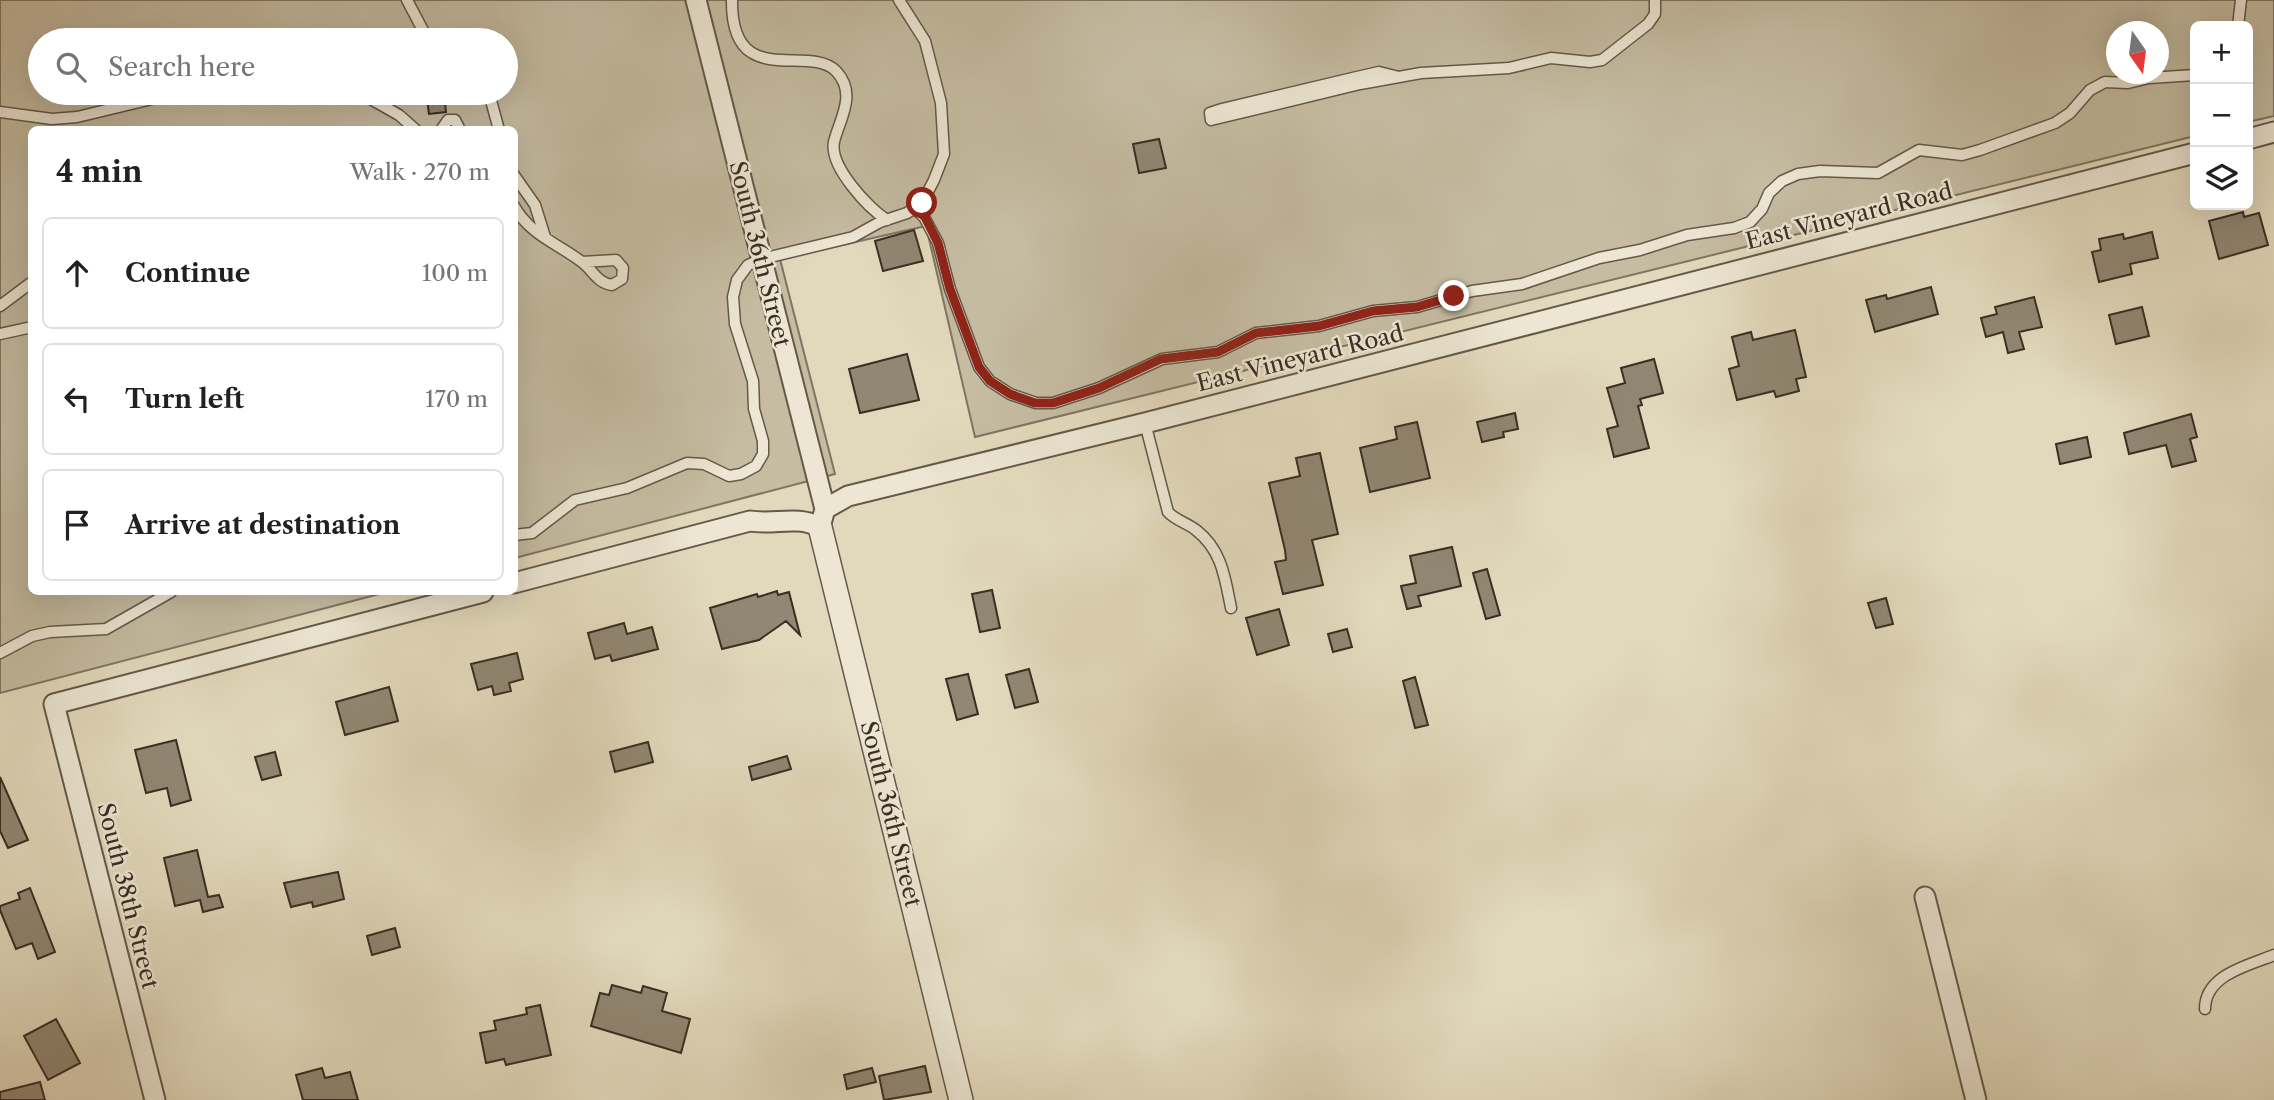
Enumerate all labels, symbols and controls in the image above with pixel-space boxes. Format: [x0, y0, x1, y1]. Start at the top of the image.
north arrow [2106, 21, 2169, 84]
map controls [2190, 21, 2253, 210]
button: + [2190, 21, 2253, 84]
search box [28, 28, 518, 105]
icon: search [52, 48, 90, 86]
text: Search here [108, 51, 255, 83]
button: − [2190, 84, 2253, 147]
button: layers [2190, 147, 2253, 210]
text: 4 min [56, 153, 142, 190]
text: Walk · 270 m [350, 158, 490, 186]
street label: South 36th Street [723, 158, 797, 350]
street label: East Vineyard Road [1743, 177, 1955, 255]
route start [906, 187, 937, 218]
icon: ahead [58, 254, 96, 292]
text: Continue [125, 257, 250, 289]
text: 100 m [422, 259, 488, 287]
route end [1438, 280, 1469, 311]
street label: East Vineyard Road [1194, 319, 1406, 397]
icon: left [58, 380, 96, 418]
text: Turn left [125, 383, 244, 415]
text: 170 m [425, 385, 488, 413]
icon: arrive [58, 506, 96, 544]
text: Arrive at destination [125, 509, 400, 541]
street label: South 36th Street [854, 718, 928, 910]
street label: South 38th Street [91, 800, 165, 992]

